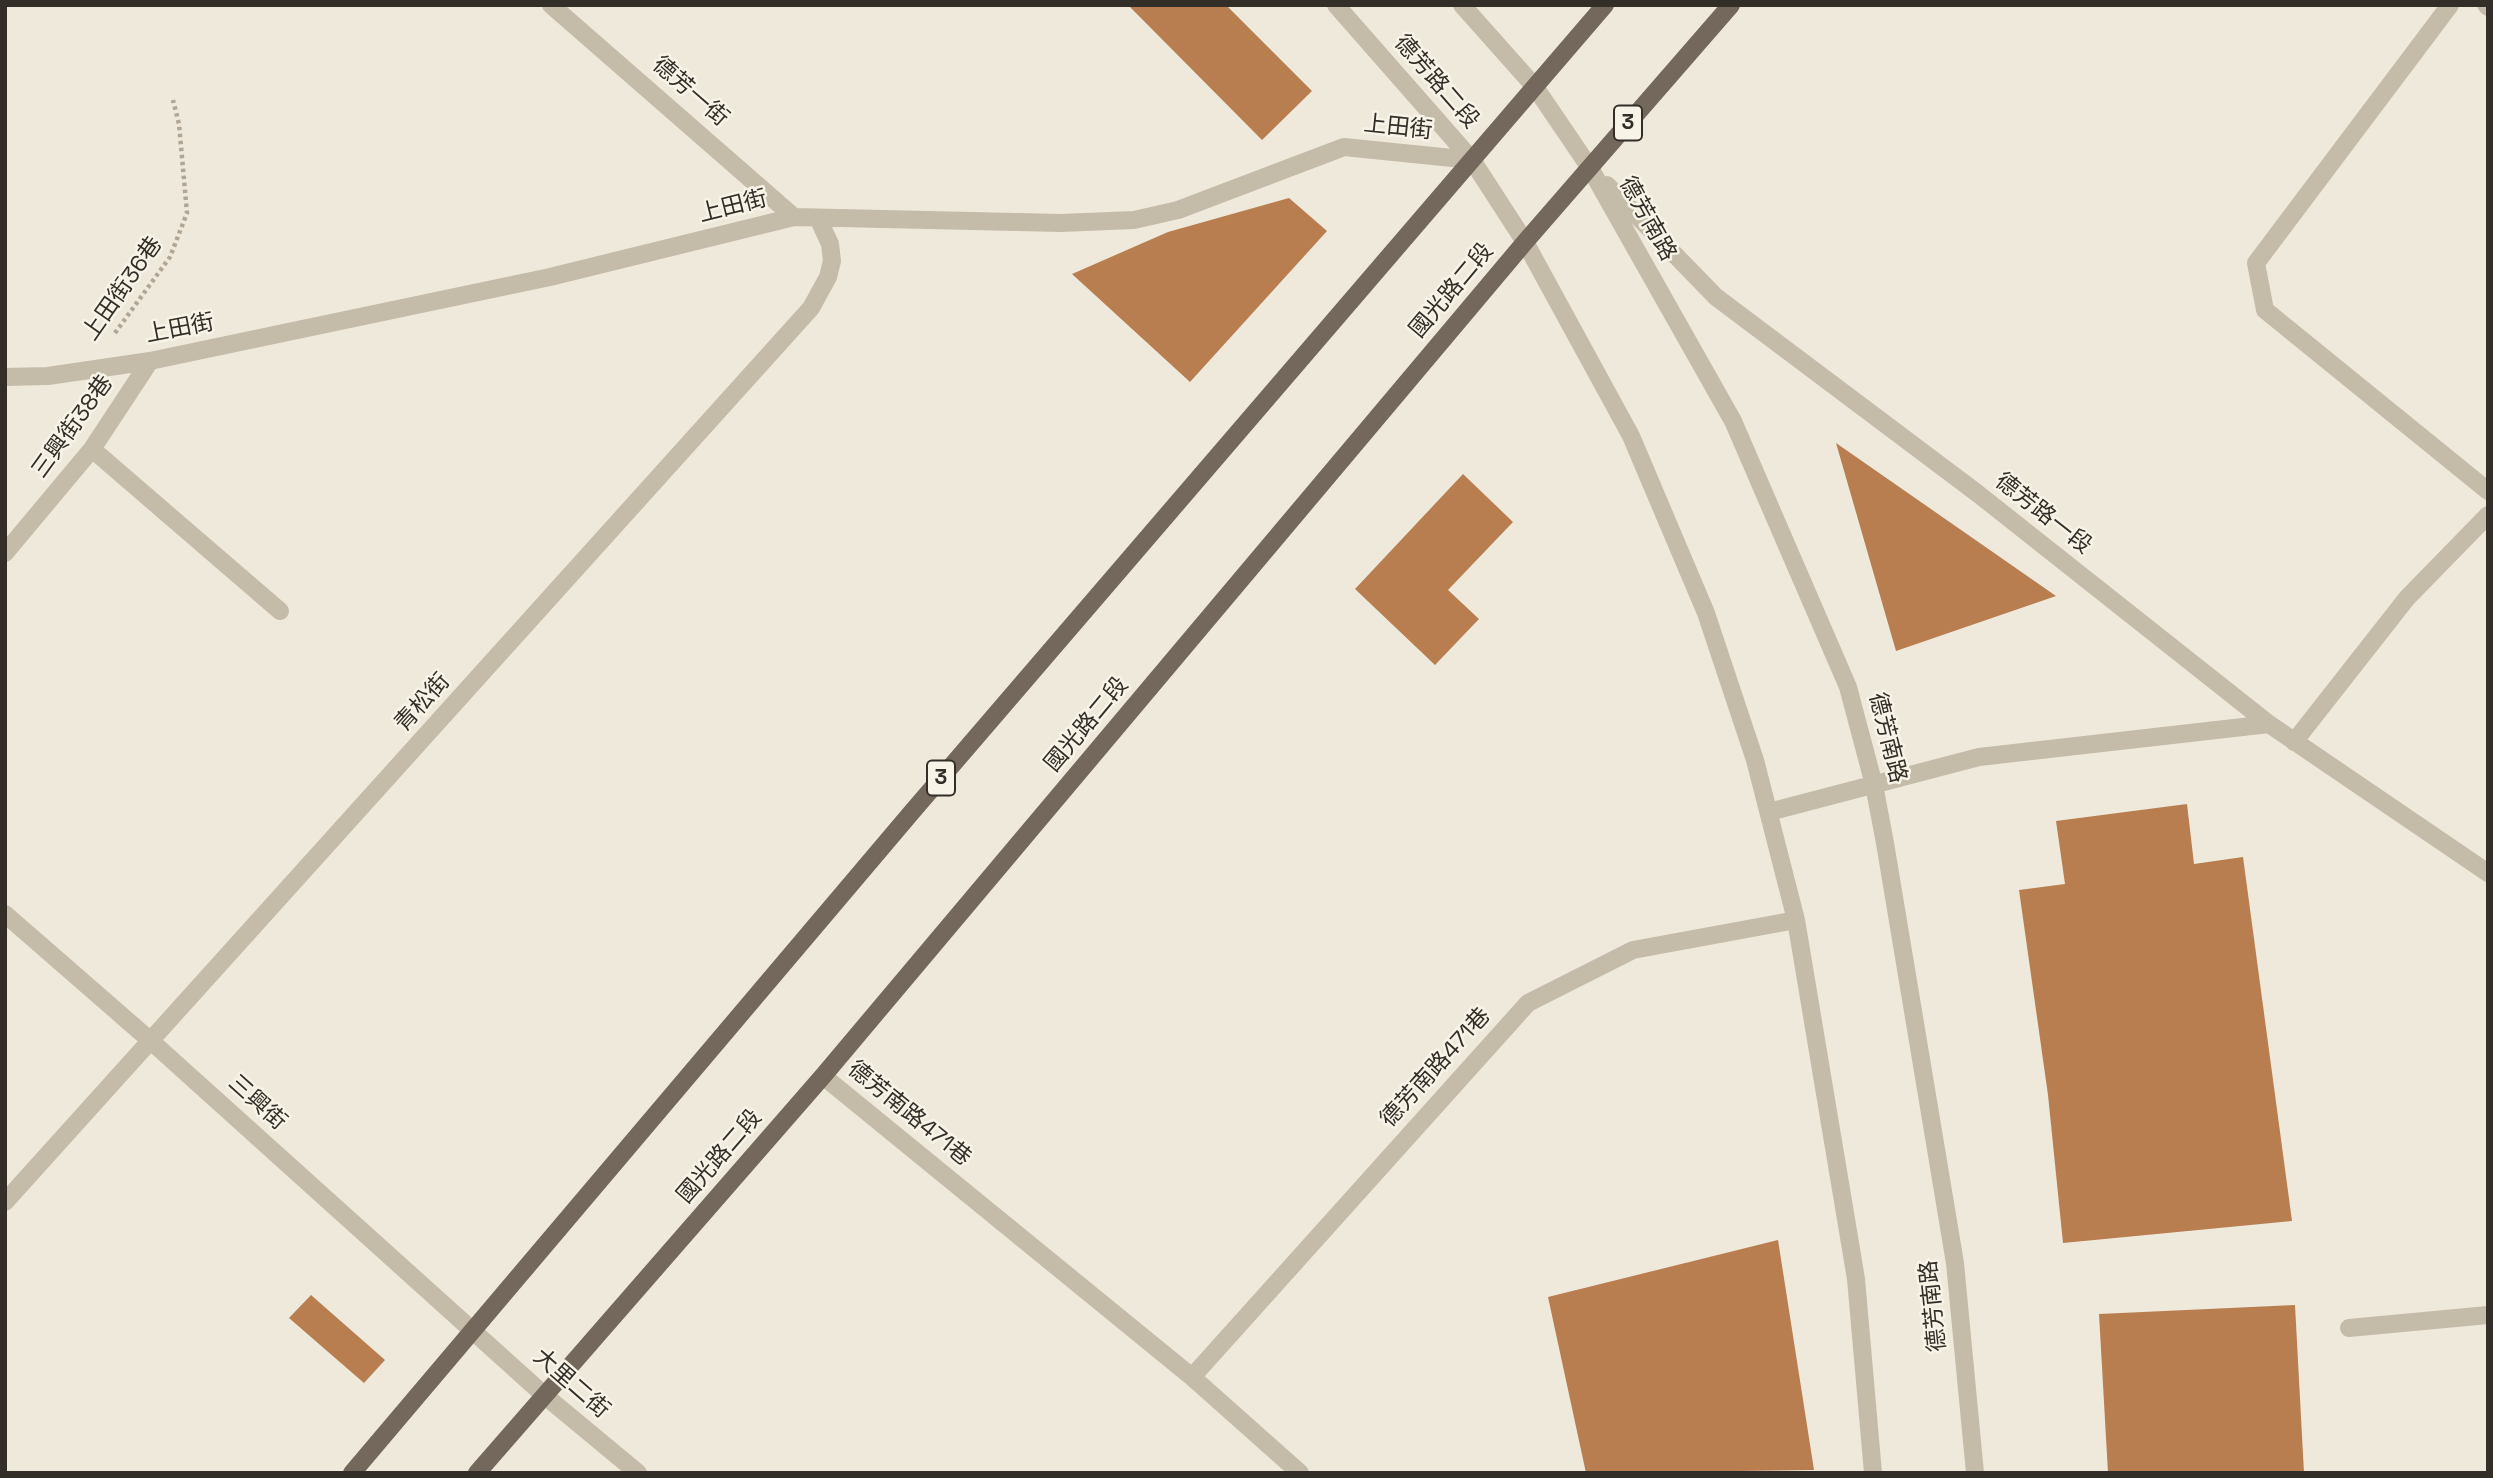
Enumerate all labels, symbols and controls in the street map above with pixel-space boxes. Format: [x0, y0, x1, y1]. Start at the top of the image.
street label: 德芳路二段 [1388, 30, 1484, 134]
street label: 德芳一街 [646, 51, 734, 133]
road number: 3 [1614, 106, 1642, 140]
street label: 上田街 [1362, 111, 1434, 145]
street label: 德芳南路 [1613, 172, 1681, 266]
street label: 上田街 [696, 185, 770, 229]
street label: 上田街36巷 [77, 232, 169, 346]
street label: 國光路二段 [1404, 238, 1500, 344]
street label: 上田街 [144, 309, 216, 349]
street label: 三興街38巷 [27, 370, 119, 484]
street label: 德芳路一段 [1989, 468, 2097, 560]
street label: 青松街 [390, 668, 456, 738]
street label: 國光路二段 [1039, 672, 1135, 778]
street label: 德芳南路 [1862, 690, 1912, 786]
road number: 3 [927, 760, 955, 796]
street label: 德芳南路471巷 [1375, 1003, 1497, 1133]
street label: 德芳南路471巷 [842, 1056, 976, 1172]
street label: 三興街 [222, 1070, 292, 1136]
street label: 國光路二段 [672, 1105, 768, 1209]
street label: 德芳南路 [1915, 1259, 1953, 1353]
street label: 大里二街 [527, 1343, 615, 1425]

